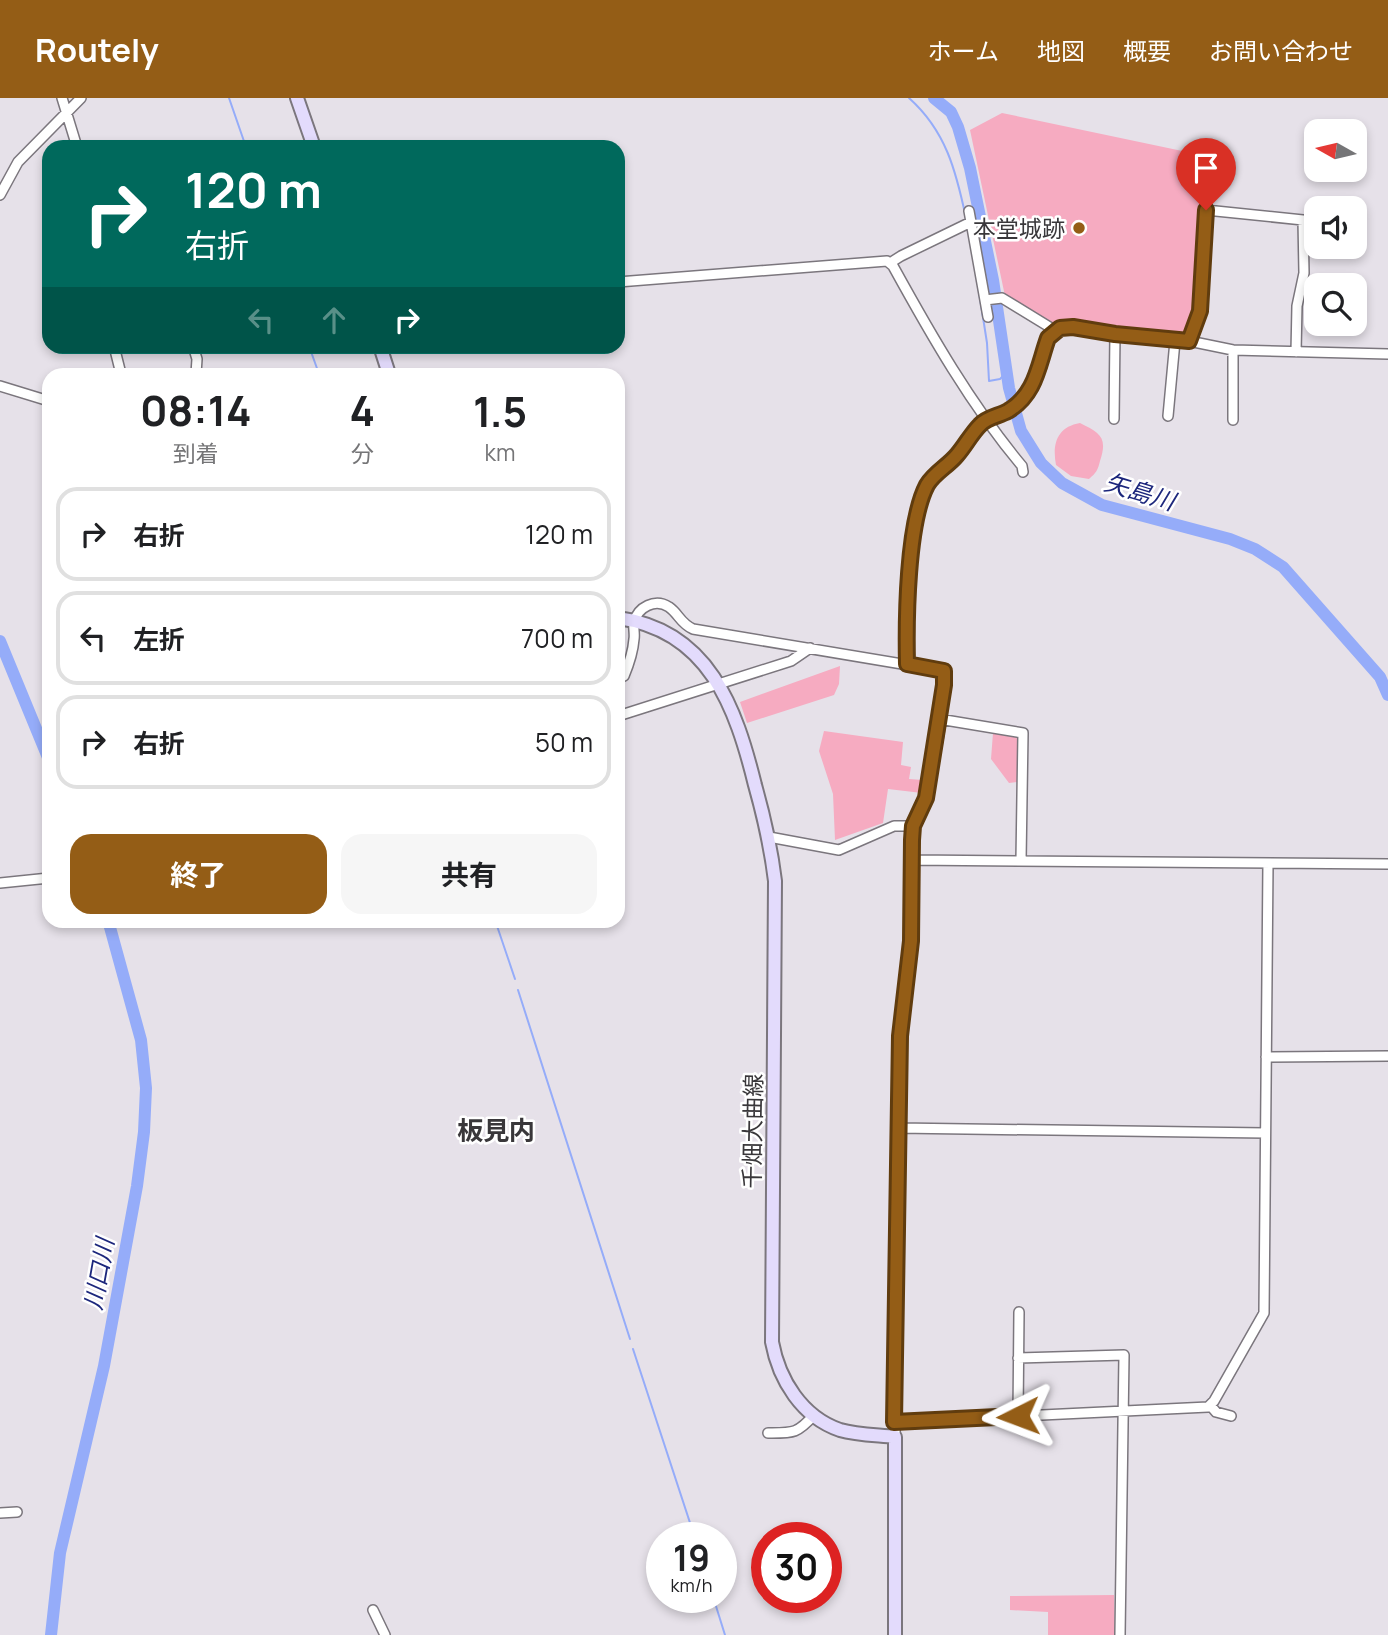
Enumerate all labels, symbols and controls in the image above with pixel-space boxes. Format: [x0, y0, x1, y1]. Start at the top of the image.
text: Routely [35, 27, 159, 72]
text: ホーム [928, 34, 999, 67]
text: 地図 [1037, 34, 1085, 67]
text: 概要 [1123, 34, 1171, 67]
text: お問い合わせ [1209, 34, 1353, 67]
north arrow [1304, 119, 1367, 182]
map controls [1304, 119, 1367, 336]
pin [1176, 138, 1236, 210]
icon: arrive [1187, 149, 1225, 187]
text: 120 m [185, 156, 322, 223]
icon: right [70, 168, 161, 259]
button: sound [1304, 196, 1367, 259]
place label: 本堂城跡 [973, 212, 1065, 244]
marker: 本堂城跡 [1071, 220, 1087, 236]
text: 右折 [185, 223, 249, 267]
button: search [1304, 273, 1367, 336]
icon: left [242, 301, 280, 339]
icon: ahead [315, 301, 353, 339]
icon: right [388, 301, 426, 339]
text: 08:14 [140, 381, 252, 439]
text: 4 [350, 381, 375, 439]
text: 1.5 [473, 382, 527, 440]
text: km [485, 436, 515, 468]
text: 到着 [173, 437, 219, 469]
text: 分 [351, 437, 374, 469]
water label: 矢島川 [1101, 465, 1182, 518]
icon: right [74, 515, 112, 553]
text: 120 m [525, 516, 593, 552]
text: 右折 [133, 517, 185, 553]
icon: left [74, 619, 112, 657]
text: 700 m [521, 620, 593, 656]
text: 左折 [133, 621, 185, 657]
icon: right [74, 723, 112, 761]
text: 50 m [535, 724, 593, 760]
text: 右折 [133, 725, 185, 761]
button: 終了 [70, 834, 327, 914]
button: 共有 [341, 834, 597, 914]
street label: 千畑大曲線 [735, 1073, 769, 1189]
district label: 板見内 [457, 1112, 535, 1148]
water label: 川口川 [75, 1233, 121, 1312]
position arrow [981, 1379, 1055, 1453]
speed limit sign: 30 [751, 1522, 842, 1613]
text: 19 [673, 1534, 710, 1582]
text: km/h [671, 1573, 712, 1597]

